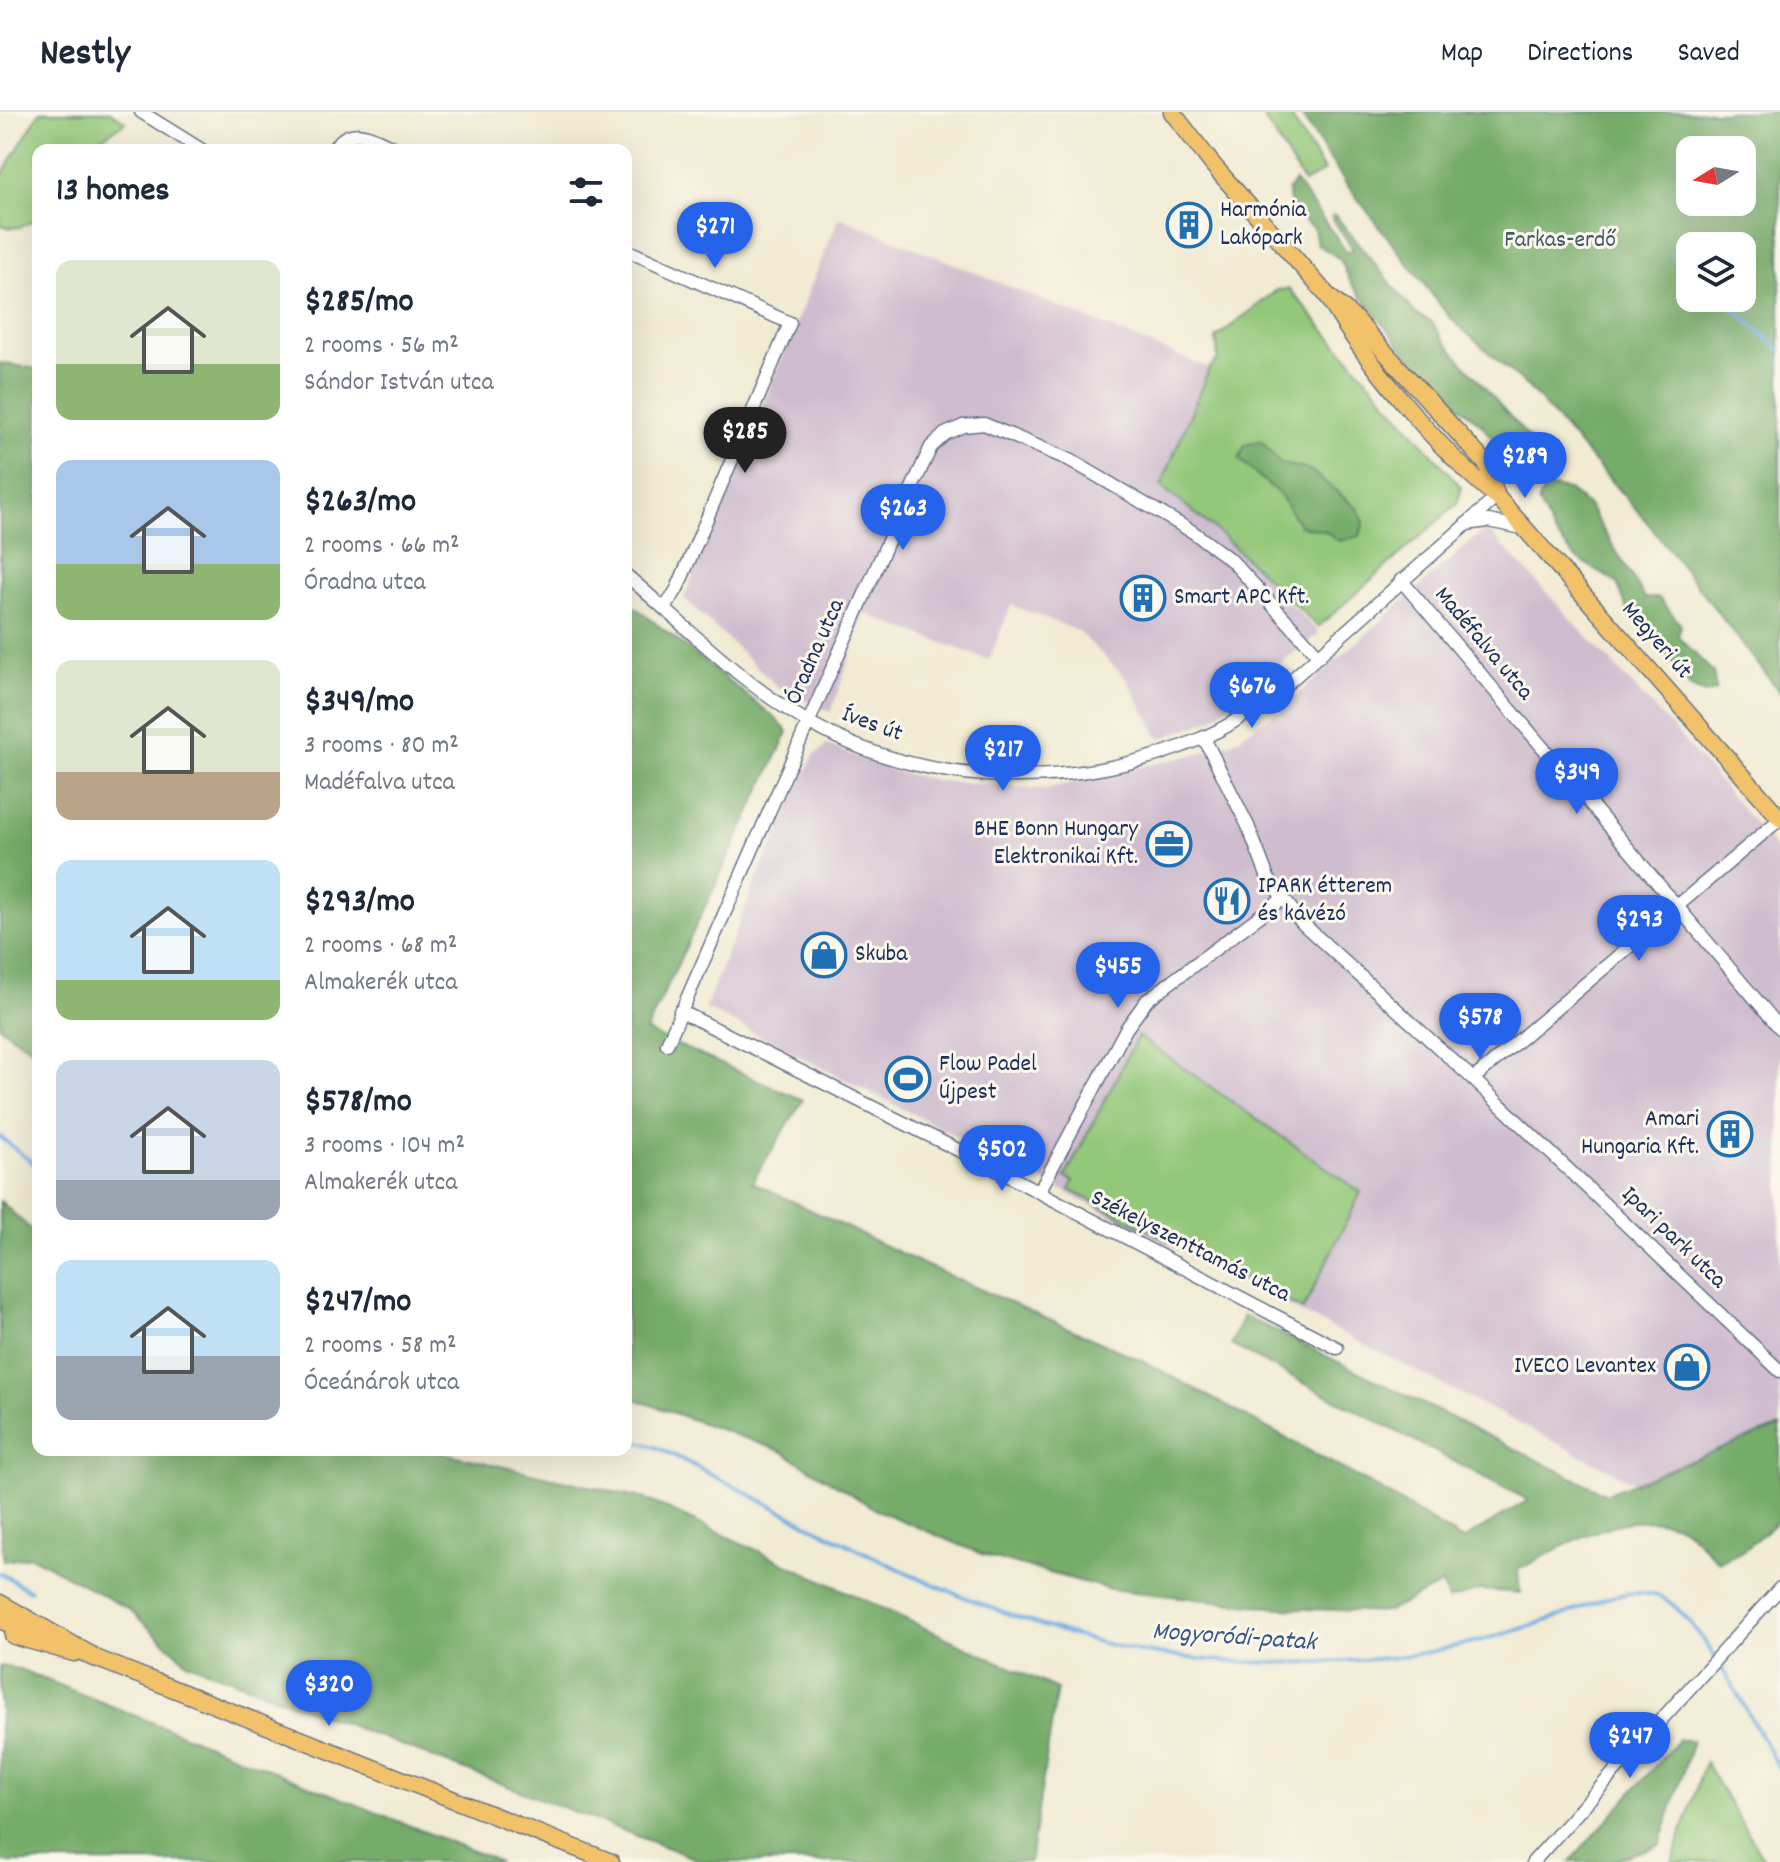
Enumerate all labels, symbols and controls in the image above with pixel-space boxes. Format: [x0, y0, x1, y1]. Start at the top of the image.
text: Nestly [40, 28, 130, 83]
text: Map [1441, 35, 1483, 75]
text: Directions [1527, 35, 1633, 75]
text: Saved [1677, 35, 1740, 75]
north arrow [1676, 136, 1756, 216]
map controls [1676, 136, 1756, 312]
text: 13 homes [56, 168, 170, 217]
icon: filters [564, 170, 608, 214]
place label: Harmónia Lakópark [1220, 194, 1307, 256]
building icon: Harmónia Lakópark [1165, 201, 1213, 249]
pin: $271 [668, 202, 762, 270]
text: $271 [695, 209, 735, 246]
park label: Farkas-erdő [1504, 224, 1616, 258]
button: layers [1676, 232, 1756, 312]
text: $285/mo [304, 279, 414, 328]
icon: home [120, 292, 216, 388]
text: 2 rooms · 56 m² [304, 328, 459, 365]
text: Sándor István utca [304, 365, 494, 402]
pin: $285 [698, 407, 792, 475]
text: $285 [721, 414, 769, 451]
pin: $289 [1478, 432, 1572, 500]
text: $289 [1502, 439, 1548, 476]
text: $263/mo [304, 479, 416, 528]
pin: $263 [856, 484, 950, 552]
text: $263 [879, 491, 927, 528]
icon: home [120, 492, 216, 588]
text: 2 rooms · 66 m² [304, 528, 460, 565]
text: Óradna utca [304, 565, 426, 602]
building icon: Smart APC Kft. [1119, 574, 1167, 622]
street label: Madéfalva utca [1425, 580, 1541, 709]
place label: Smart APC Kft. [1174, 581, 1309, 615]
street label: Óradna utca [778, 593, 855, 710]
street label: Megyeri út [1613, 595, 1700, 688]
pin: $676 [1205, 662, 1299, 730]
text: $676 [1228, 669, 1276, 706]
text: $349/mo [304, 679, 414, 728]
icon: home [120, 692, 216, 788]
street label: Íves út [837, 698, 907, 752]
pin: $217 [956, 725, 1050, 793]
text: 3 rooms · 80 m² [304, 728, 459, 765]
text: $217 [983, 732, 1023, 769]
pin: $349 [1530, 748, 1624, 816]
text: $349 [1553, 755, 1601, 792]
text: Madéfalva utca [304, 765, 455, 802]
place label: BHE Bonn Hungary Elektronikai Kft. [974, 813, 1139, 875]
office icon: BHE Bonn Hungary Elektronikai Kft. [1145, 820, 1193, 868]
place label: IPARK étterem és kávézó [1258, 870, 1392, 932]
restaurant icon: IPARK étterem és kávézó [1203, 877, 1251, 925]
text: $293/mo [304, 879, 415, 928]
icon: home [120, 892, 216, 988]
pin: $293 [1592, 895, 1686, 963]
text: $293 [1615, 902, 1663, 939]
text: 2 rooms · 68 m² [304, 928, 457, 965]
shop icon: Skuba [800, 931, 848, 979]
place label: Skuba [855, 938, 908, 972]
pin: $455 [1071, 942, 1165, 1010]
text: $455 [1094, 949, 1142, 986]
text: Almakerék utca [304, 965, 457, 1002]
pin: $578 [1433, 993, 1527, 1061]
text: $578 [1457, 1000, 1503, 1037]
place label: Flow Padel Újpest [939, 1048, 1037, 1110]
sports icon: Flow Padel Újpest [884, 1055, 932, 1103]
text: $578/mo [304, 1079, 412, 1128]
icon: home [120, 1092, 216, 1188]
place label: Amari Hungaria Kft. [1581, 1103, 1699, 1165]
building icon: Amari Hungaria Kft. [1706, 1110, 1754, 1158]
pin: $502 [955, 1125, 1049, 1193]
text: 3 rooms · 104 m² [304, 1128, 465, 1165]
text: $502 [977, 1132, 1027, 1169]
text: Almakerék utca [304, 1165, 457, 1202]
street label: Ipari park utca [1613, 1179, 1734, 1298]
street label: Székelyszenttamás utca [1084, 1182, 1296, 1312]
text: $247/mo [304, 1279, 411, 1328]
icon: home [120, 1292, 216, 1388]
text: 2 rooms · 58 m² [304, 1328, 457, 1365]
shop icon: IVECO Levantex [1663, 1343, 1711, 1391]
place label: IVECO Levantex [1514, 1350, 1656, 1384]
text: Óceánárok utca [304, 1365, 459, 1402]
water label: Mogyoródi-patak [1151, 1614, 1319, 1662]
pin: $320 [282, 1660, 376, 1728]
text: $320 [304, 1667, 354, 1704]
pin: $247 [1583, 1712, 1677, 1780]
text: $247 [1607, 1719, 1653, 1756]

